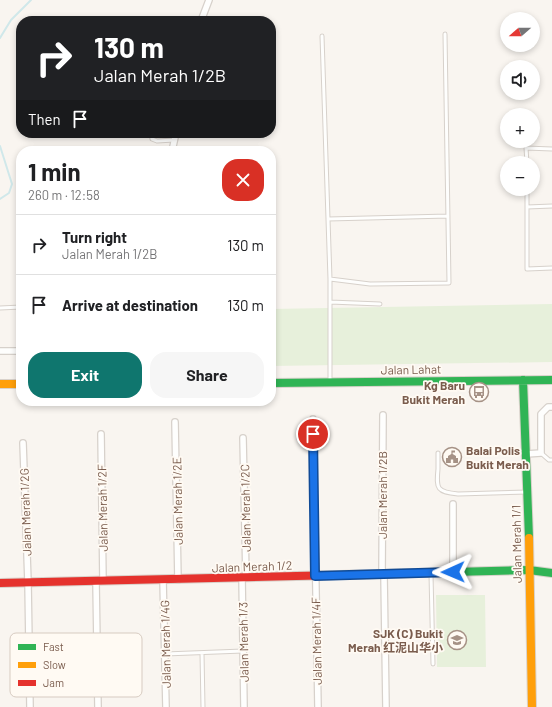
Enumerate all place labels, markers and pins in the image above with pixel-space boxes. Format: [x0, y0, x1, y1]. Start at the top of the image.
place label: Kg Baru Bukit Merah [402, 378, 465, 406]
bus stop icon: Kg Baru Bukit Merah [468, 381, 490, 403]
pin [296, 417, 330, 451]
place label: Balai Polis Bukit Merah [466, 443, 529, 471]
public building icon: Balai Polis Bukit Merah [441, 446, 463, 468]
place label: SJK (C) Bukit Merah 红泥山华小 [348, 626, 443, 654]
school or university icon: SJK (C) Bukit Merah 红泥山华小 [446, 629, 468, 651]

